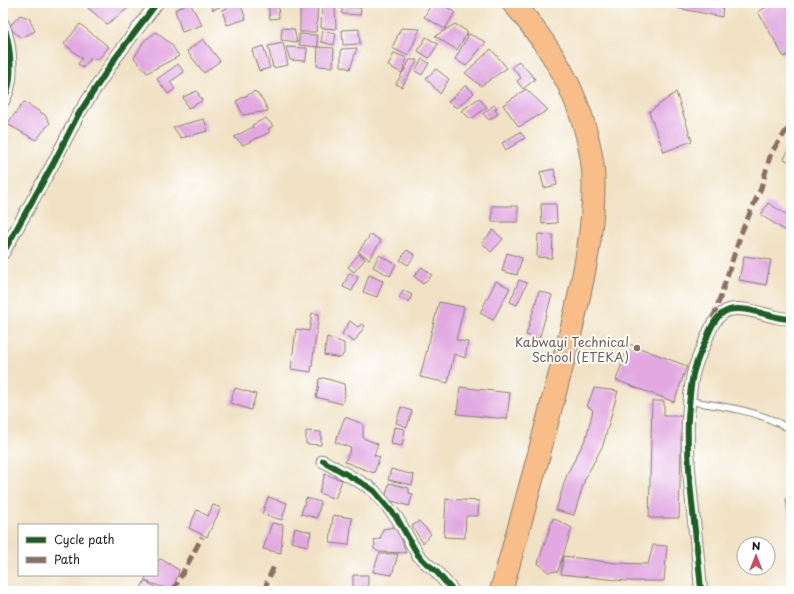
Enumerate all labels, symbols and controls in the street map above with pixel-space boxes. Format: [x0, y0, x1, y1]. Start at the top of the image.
place label: Kabwayi Technical School (ETEKA) [515, 332, 629, 366]
marker: Kabwayi Technical School (ETEKA) [632, 343, 642, 353]
legend [18, 524, 158, 576]
text: Cycle path [54, 530, 115, 548]
north arrow [736, 536, 776, 576]
text: N [752, 537, 761, 554]
text: Path [54, 550, 80, 568]

